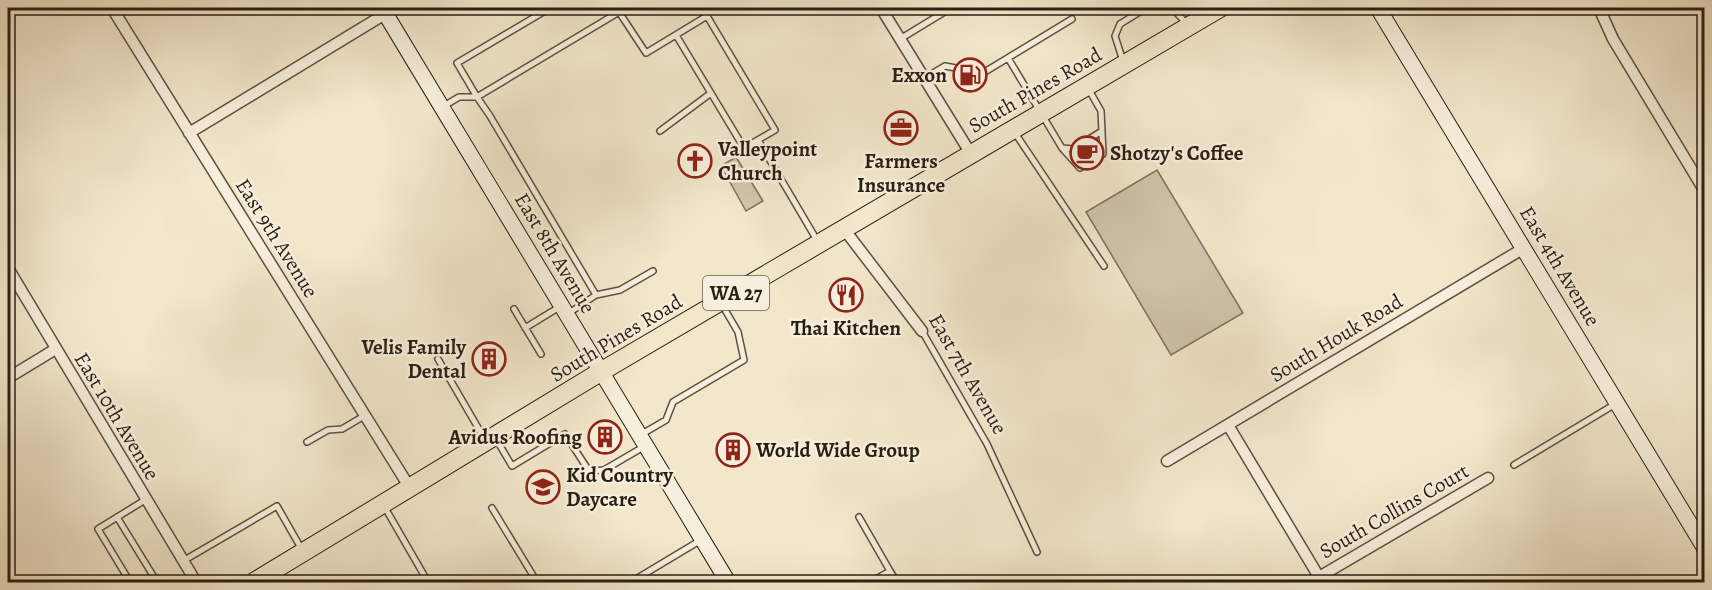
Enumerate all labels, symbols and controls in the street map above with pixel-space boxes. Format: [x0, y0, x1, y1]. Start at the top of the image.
street label: South Pines Road [963, 40, 1107, 139]
fuel station icon: Exxon [952, 57, 988, 93]
place label: Exxon [891, 61, 947, 89]
office icon: Farmers Insurance [883, 110, 919, 146]
place label: Valleypoint Church [717, 135, 817, 187]
cafe icon: Shotzy's Coffee [1069, 135, 1105, 171]
place label: Shotzy's Coffee [1110, 139, 1244, 167]
church icon: Valleypoint Church [677, 143, 713, 179]
place label: Farmers Insurance [857, 147, 945, 199]
street label: East 9th Avenue [229, 173, 325, 303]
street label: East 8th Avenue [508, 187, 602, 319]
street label: East 4th Avenue [1513, 201, 1607, 331]
road number: WA 27 [703, 276, 769, 310]
restaurant icon: Thai Kitchen [828, 277, 864, 313]
street label: South Pines Road [545, 287, 688, 388]
street label: South Houk Road [1264, 287, 1408, 389]
street label: East 7th Avenue [922, 309, 1014, 439]
place label: Thai Kitchen [791, 314, 901, 342]
place label: Velis Family Dental [360, 333, 467, 385]
building icon: Velis Family Dental [471, 341, 507, 377]
street label: East 10th Avenue [68, 347, 166, 485]
building icon: Avidus Roofing [587, 419, 623, 455]
place label: Avidus Roofing [447, 423, 582, 451]
building icon: World Wide Group [715, 432, 751, 468]
place label: World Wide Group [755, 436, 920, 464]
street label: South Collins Court [1314, 457, 1474, 565]
place label: Kid Country Daycare [566, 461, 674, 513]
school or university icon: Kid Country Daycare [525, 469, 561, 505]

